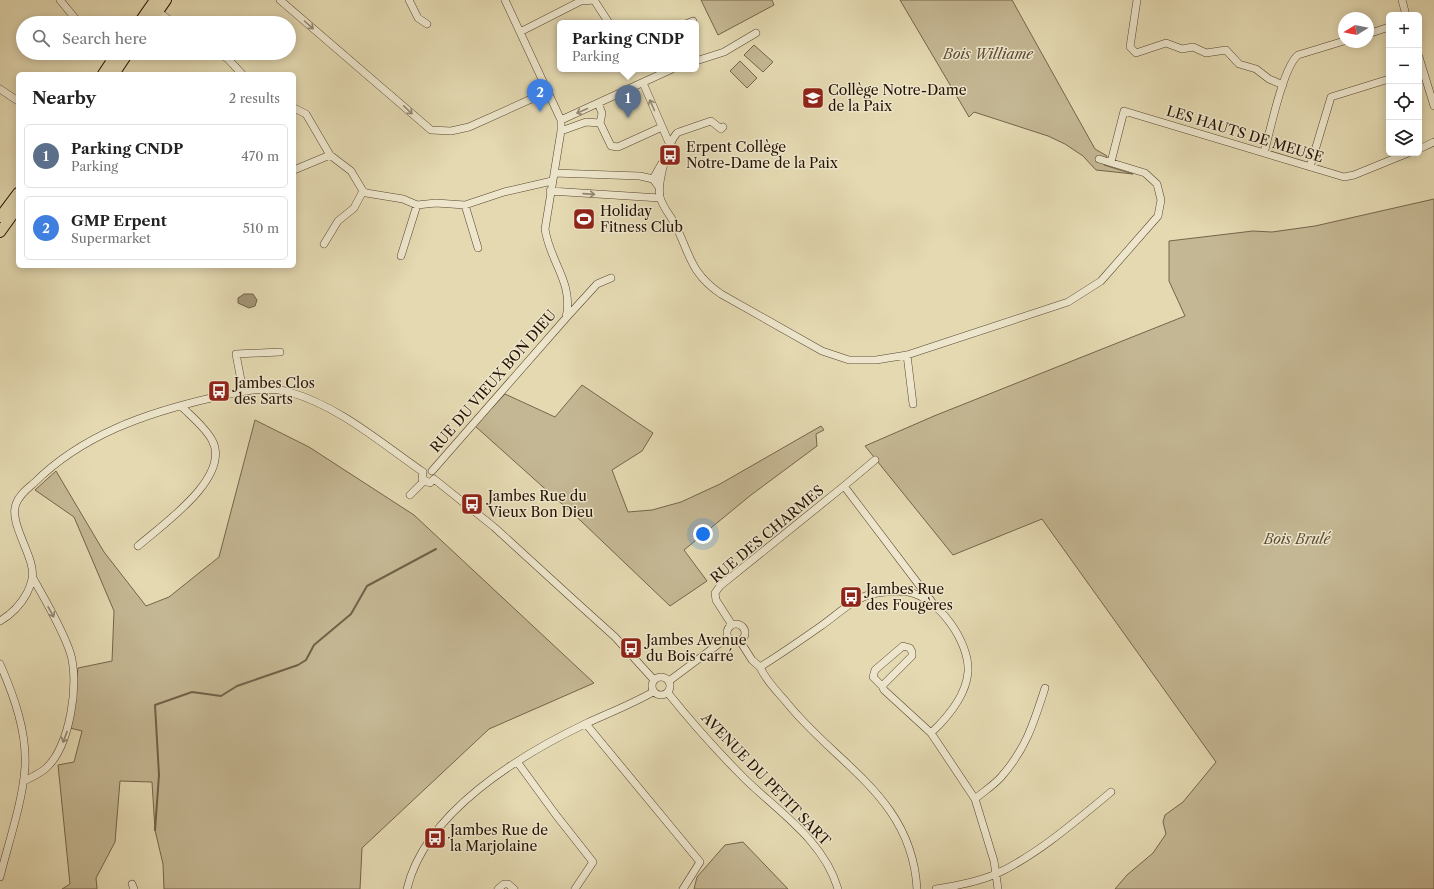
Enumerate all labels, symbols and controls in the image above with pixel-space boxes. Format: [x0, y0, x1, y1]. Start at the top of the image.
north arrow [1338, 12, 1374, 48]
map controls [1386, 12, 1422, 156]
button: + [1386, 12, 1422, 48]
search box [16, 16, 296, 60]
popup [557, 20, 699, 72]
one-way arrow [304, 21, 314, 30]
icon: search [30, 27, 52, 49]
text: Search here [62, 29, 147, 48]
text: Parking CNDP [572, 29, 684, 48]
park label: Bois Williame [942, 45, 1034, 63]
text: Parking [572, 48, 619, 64]
button: − [1386, 48, 1422, 84]
pin: 2 [527, 79, 553, 112]
place label: Collège Notre-Dame de la Paix [828, 81, 967, 115]
button: locate [1386, 84, 1422, 120]
pin: 1 [615, 85, 641, 118]
school or university icon: Collège Notre-Dame de la Paix [800, 85, 826, 111]
text: Nearby [32, 88, 96, 108]
text: 2 results [229, 90, 280, 106]
one-way arrow [648, 100, 656, 112]
street label: LES HAUTS DE MEUSE [1164, 102, 1326, 166]
one-way arrow [403, 105, 413, 115]
one-way arrow [576, 108, 588, 115]
button: layers [1386, 120, 1422, 156]
place label: Erpent Collège Notre-Dame de la Paix [686, 138, 839, 172]
text: Parking CNDP [71, 139, 183, 158]
bus stop icon: Erpent Collège Notre-Dame de la Paix [657, 142, 683, 168]
text: 1 [43, 148, 49, 164]
text: 470 m [241, 148, 279, 164]
text: Parking [71, 158, 118, 174]
one-way arrow [582, 190, 595, 197]
place label: Holiday Fitness Club [600, 202, 683, 236]
sports icon: Holiday Fitness Club [571, 206, 597, 232]
text: GMP Erpent [71, 211, 167, 230]
text: 2 [42, 220, 50, 236]
text: 510 m [243, 220, 279, 236]
text: Supermarket [71, 230, 151, 246]
street label: RUE DU VIEUX BON DIEU [426, 306, 560, 456]
place label: Jambes Clos des Sarts [232, 374, 315, 408]
bus stop icon: Jambes Clos des Sarts [206, 378, 232, 404]
street label: RUE DES CHARMES [707, 481, 827, 587]
place label: Jambes Rue du Vieux Bon Dieu [486, 487, 594, 521]
bus stop icon: Jambes Rue du Vieux Bon Dieu [459, 491, 485, 517]
your location [693, 524, 713, 544]
park label: Bois Brulé [1263, 530, 1332, 548]
place label: Jambes Rue des Fougères [864, 580, 953, 614]
bus stop icon: Jambes Rue des Fougères [838, 584, 864, 610]
one-way arrow [48, 606, 56, 618]
place label: Jambes Avenue du Bois carré [644, 631, 747, 665]
bus stop icon: Jambes Avenue du Bois carré [618, 635, 644, 661]
street label: AVENUE DU PETIT SART [697, 708, 835, 850]
one-way arrow [60, 730, 68, 742]
place label: Jambes Rue de la Marjolaine [448, 821, 548, 855]
bus stop icon: Jambes Rue de la Marjolaine [422, 825, 448, 851]

